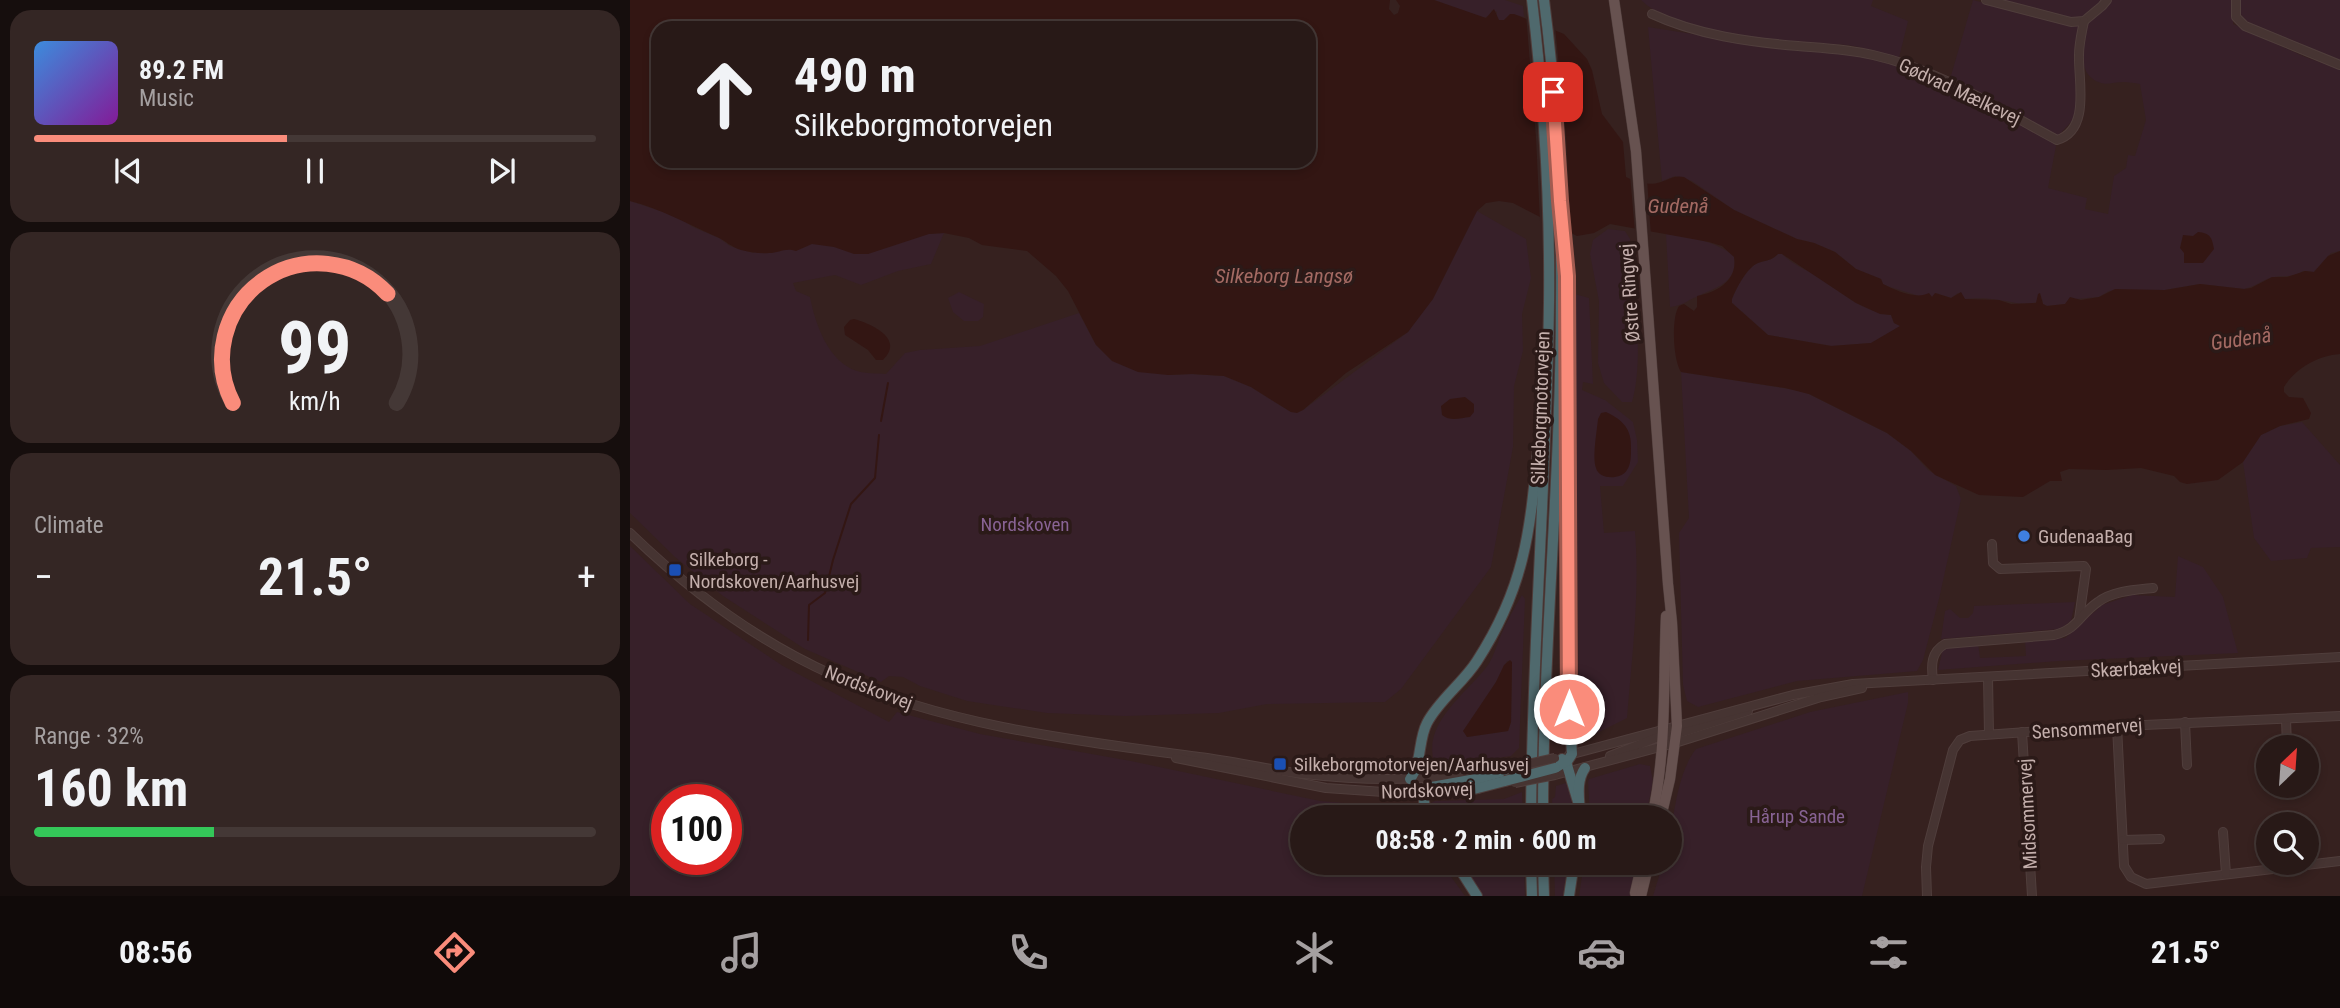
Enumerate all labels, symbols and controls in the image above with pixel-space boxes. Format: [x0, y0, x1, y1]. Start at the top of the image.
text: 490 m [794, 47, 916, 104]
icon: ahead [679, 49, 770, 140]
street label: Gødvad Mælkevej [1895, 53, 2024, 130]
text: 89.2 FM [139, 55, 224, 85]
pin [1523, 62, 1583, 122]
icon: arrive [1534, 73, 1572, 111]
text: Music [139, 85, 194, 112]
text: Silkeborgmotorvejen [794, 106, 1053, 144]
icon: previous [109, 152, 147, 190]
icon: pause [296, 152, 334, 190]
icon: next [483, 152, 521, 190]
water label: Gudenå [1647, 194, 1709, 218]
street label: Østre Ringvej [1615, 243, 1644, 343]
water label: Silkeborg Langsø [1215, 264, 1353, 288]
text: 99 [278, 306, 352, 392]
water label: Gudenå [2209, 323, 2273, 355]
street label: Silkeborgmotorvejen [1526, 331, 1555, 485]
text: km/h [289, 387, 341, 416]
text: Climate [34, 512, 104, 539]
park label: Nordskoven [980, 513, 1070, 536]
place label: GudenaaBag [2038, 525, 2133, 548]
marker: GudenaaBag [2016, 528, 2032, 544]
text: 21.5° [258, 547, 372, 608]
place label: Silkeborg - Nordskoven/Aarhusvej [689, 548, 859, 593]
text: − [34, 555, 53, 599]
text: + [577, 555, 596, 599]
marker: Silkeborg - Nordskoven/Aarhusvej [667, 562, 683, 578]
street label: Skærbækvej [2090, 655, 2182, 682]
street label: Nordskovvej [822, 660, 916, 715]
position arrow [1532, 672, 1606, 746]
street label: Sensommervej [2031, 713, 2143, 744]
text: Range · 32% [34, 723, 144, 750]
north arrow [2256, 735, 2319, 798]
map controls [2256, 735, 2319, 875]
place label: Silkeborgmotorvejen/Aarhusvej [1294, 753, 1529, 776]
marker: Silkeborgmotorvejen/Aarhusvej [1272, 756, 1288, 772]
text: 160 km [34, 758, 188, 819]
street label: Midsommervej [2013, 758, 2042, 870]
street label: Nordskovvej [1381, 777, 1474, 804]
speed limit sign: 100 [651, 784, 742, 875]
park label: Hårup Sande [1749, 805, 1845, 828]
button: search [2256, 812, 2319, 875]
text: 08:58 · 2 min · 600 m [1376, 825, 1596, 855]
icon: directions [430, 928, 479, 977]
icon: music [717, 928, 766, 977]
icon: phone [1004, 928, 1053, 977]
icon: climate [1290, 928, 1339, 977]
icon: car [1577, 928, 1626, 977]
icon: filters [1864, 928, 1913, 977]
text: 08:56 [119, 933, 192, 971]
text: 21.5° [2151, 933, 2221, 971]

